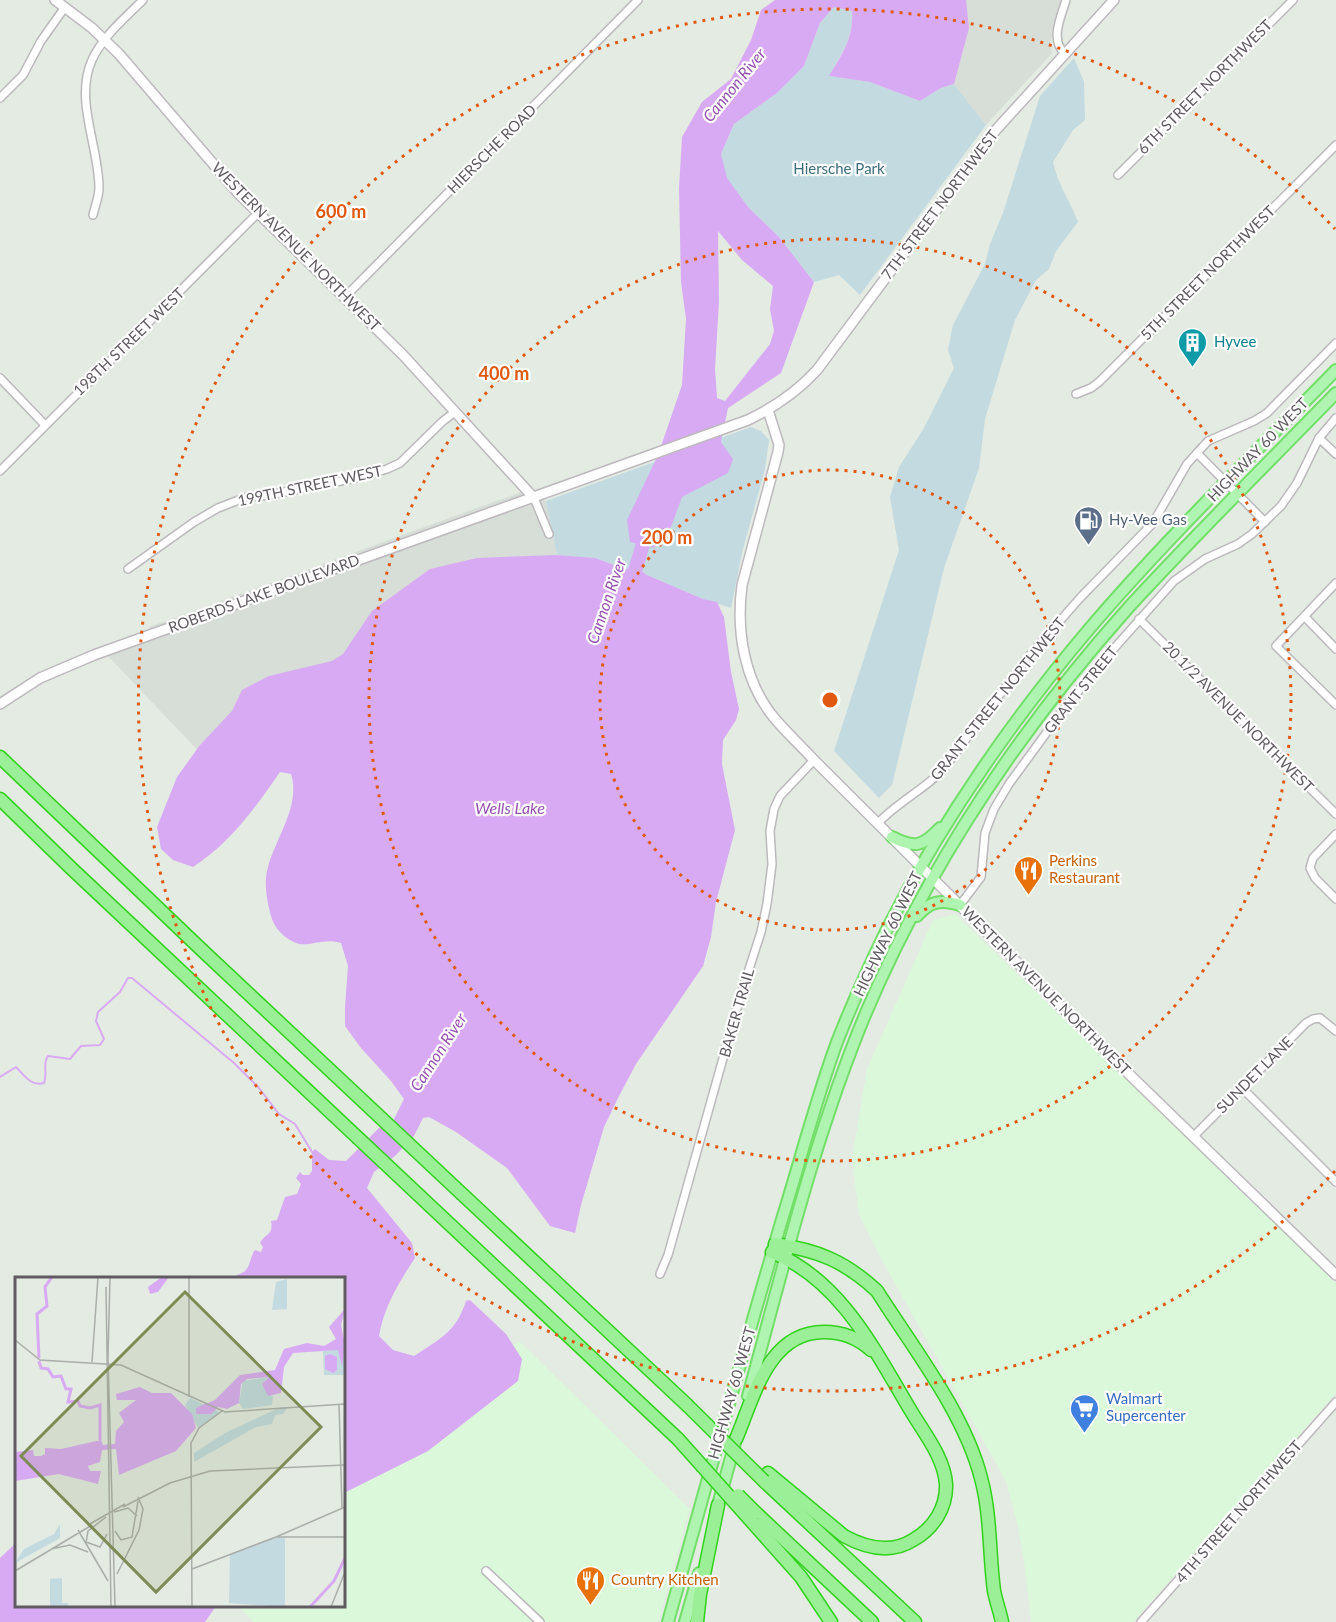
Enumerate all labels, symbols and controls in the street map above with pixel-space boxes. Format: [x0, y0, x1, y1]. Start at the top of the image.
street label: 6TH STREET NORTHWEST [1133, 15, 1275, 157]
water label: Cannon River [698, 44, 769, 125]
street label: HIERSCHE ROAD [443, 100, 540, 197]
street label: 7TH STREET NORTHWEST [877, 126, 1001, 283]
street label: WESTERN AVENUE NORTHWEST [209, 158, 385, 334]
park label: Hiersche Park [793, 159, 885, 177]
text: 600 m [316, 200, 366, 222]
street label: 5TH STREET NORTHWEST [1136, 201, 1278, 343]
street label: 198TH STREET WEST [69, 284, 188, 399]
building icon: Hyvee [1177, 326, 1209, 368]
place label: Hyvee [1214, 332, 1256, 350]
text: 400 m [479, 362, 529, 384]
street label: HIGHWAY 60 WEST [1203, 394, 1311, 505]
street label: 199TH STREET WEST [236, 461, 384, 509]
fuel station icon: Hy-Vee Gas [1072, 504, 1104, 546]
place label: Hy-Vee Gas [1109, 510, 1187, 528]
text: 200 m [642, 526, 692, 548]
street label: ROBERDS LAKE BOULEVARD [166, 550, 362, 636]
water label: Cannon River [582, 555, 629, 646]
street label: GRANT STREET NORTHWEST [926, 613, 1069, 783]
street label: 20 1/2 AVENUE NORTHWEST [1160, 637, 1318, 796]
street label: GRANT STREET [1040, 642, 1121, 737]
centre of rings [820, 690, 840, 710]
water label: Wells Lake [475, 798, 545, 817]
place label: Perkins Restaurant [1049, 851, 1121, 886]
restaurant icon: Perkins Restaurant [1012, 854, 1044, 896]
street label: HIGHWAY 60 WEST [849, 868, 925, 999]
street label: WESTERN AVENUE NORTHWEST [959, 902, 1135, 1078]
street label: BAKER TRAIL [715, 966, 757, 1059]
water label: Cannon River [405, 1009, 470, 1094]
street label: SUNDET LANE [1212, 1032, 1296, 1116]
inset map [15, 1277, 345, 1607]
street label: HIGHWAY 60 WEST [704, 1324, 759, 1461]
place label: Walmart Supercenter [1106, 1389, 1186, 1424]
supermarket icon: Walmart Supercenter [1069, 1392, 1101, 1434]
street label: 4TH STREET NORTHWEST [1171, 1436, 1305, 1586]
restaurant icon: Country Kitchen [574, 1564, 606, 1606]
place label: Country Kitchen [611, 1570, 719, 1588]

